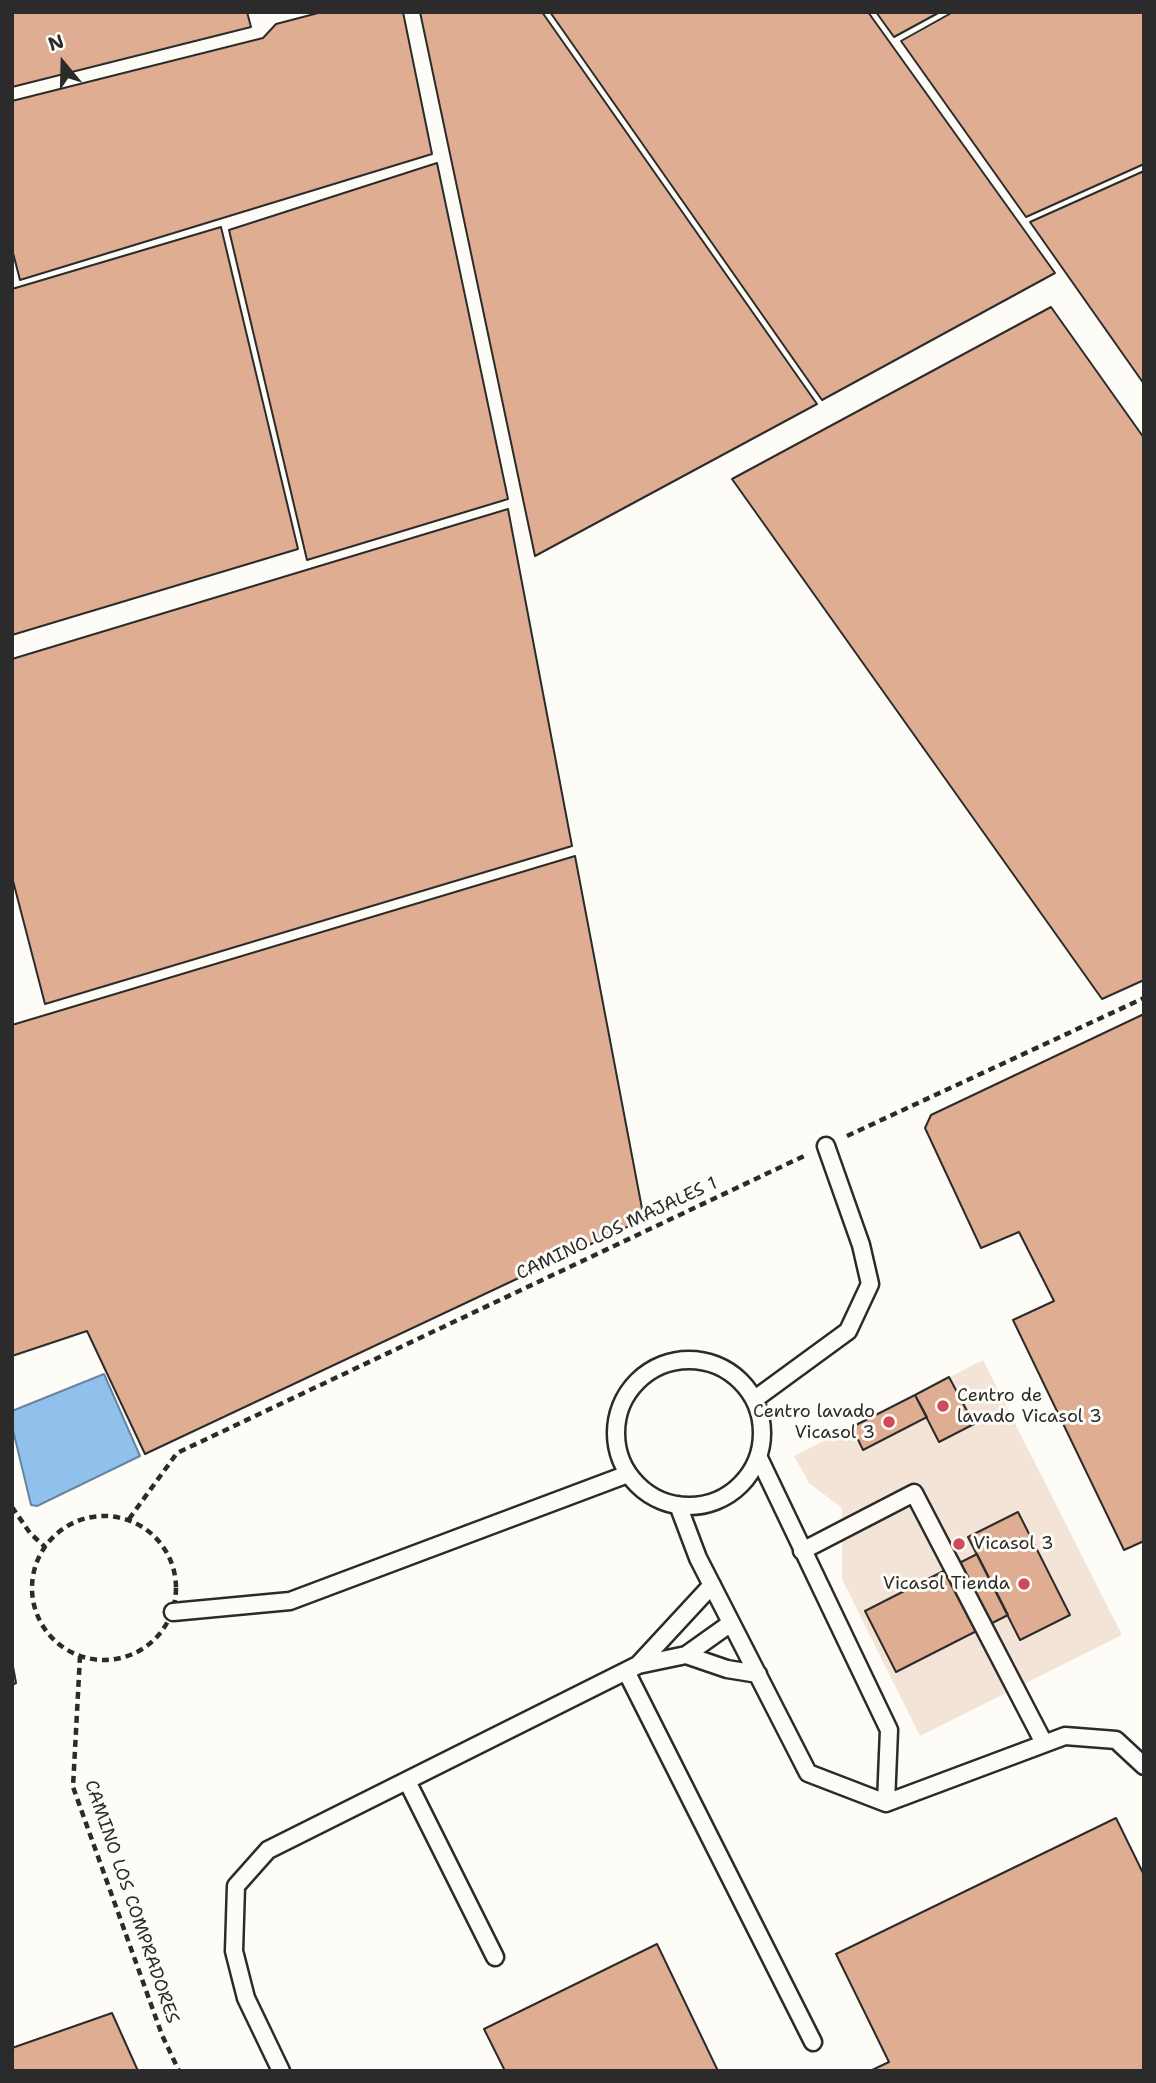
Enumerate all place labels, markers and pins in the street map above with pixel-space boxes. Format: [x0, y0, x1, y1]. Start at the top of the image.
place label: Centro de lavado Vicasol 3 [957, 1385, 1102, 1428]
marker: Centro de lavado Vicasol 3 [935, 1398, 951, 1414]
place label: Centro lavado Vicasol 3 [753, 1401, 875, 1444]
marker: Centro lavado Vicasol 3 [881, 1414, 897, 1430]
place label: Vicasol 3 [973, 1533, 1054, 1555]
marker: Vicasol 3 [951, 1536, 967, 1552]
place label: Vicasol Tienda [883, 1573, 1010, 1595]
marker: Vicasol Tienda [1016, 1576, 1032, 1592]

